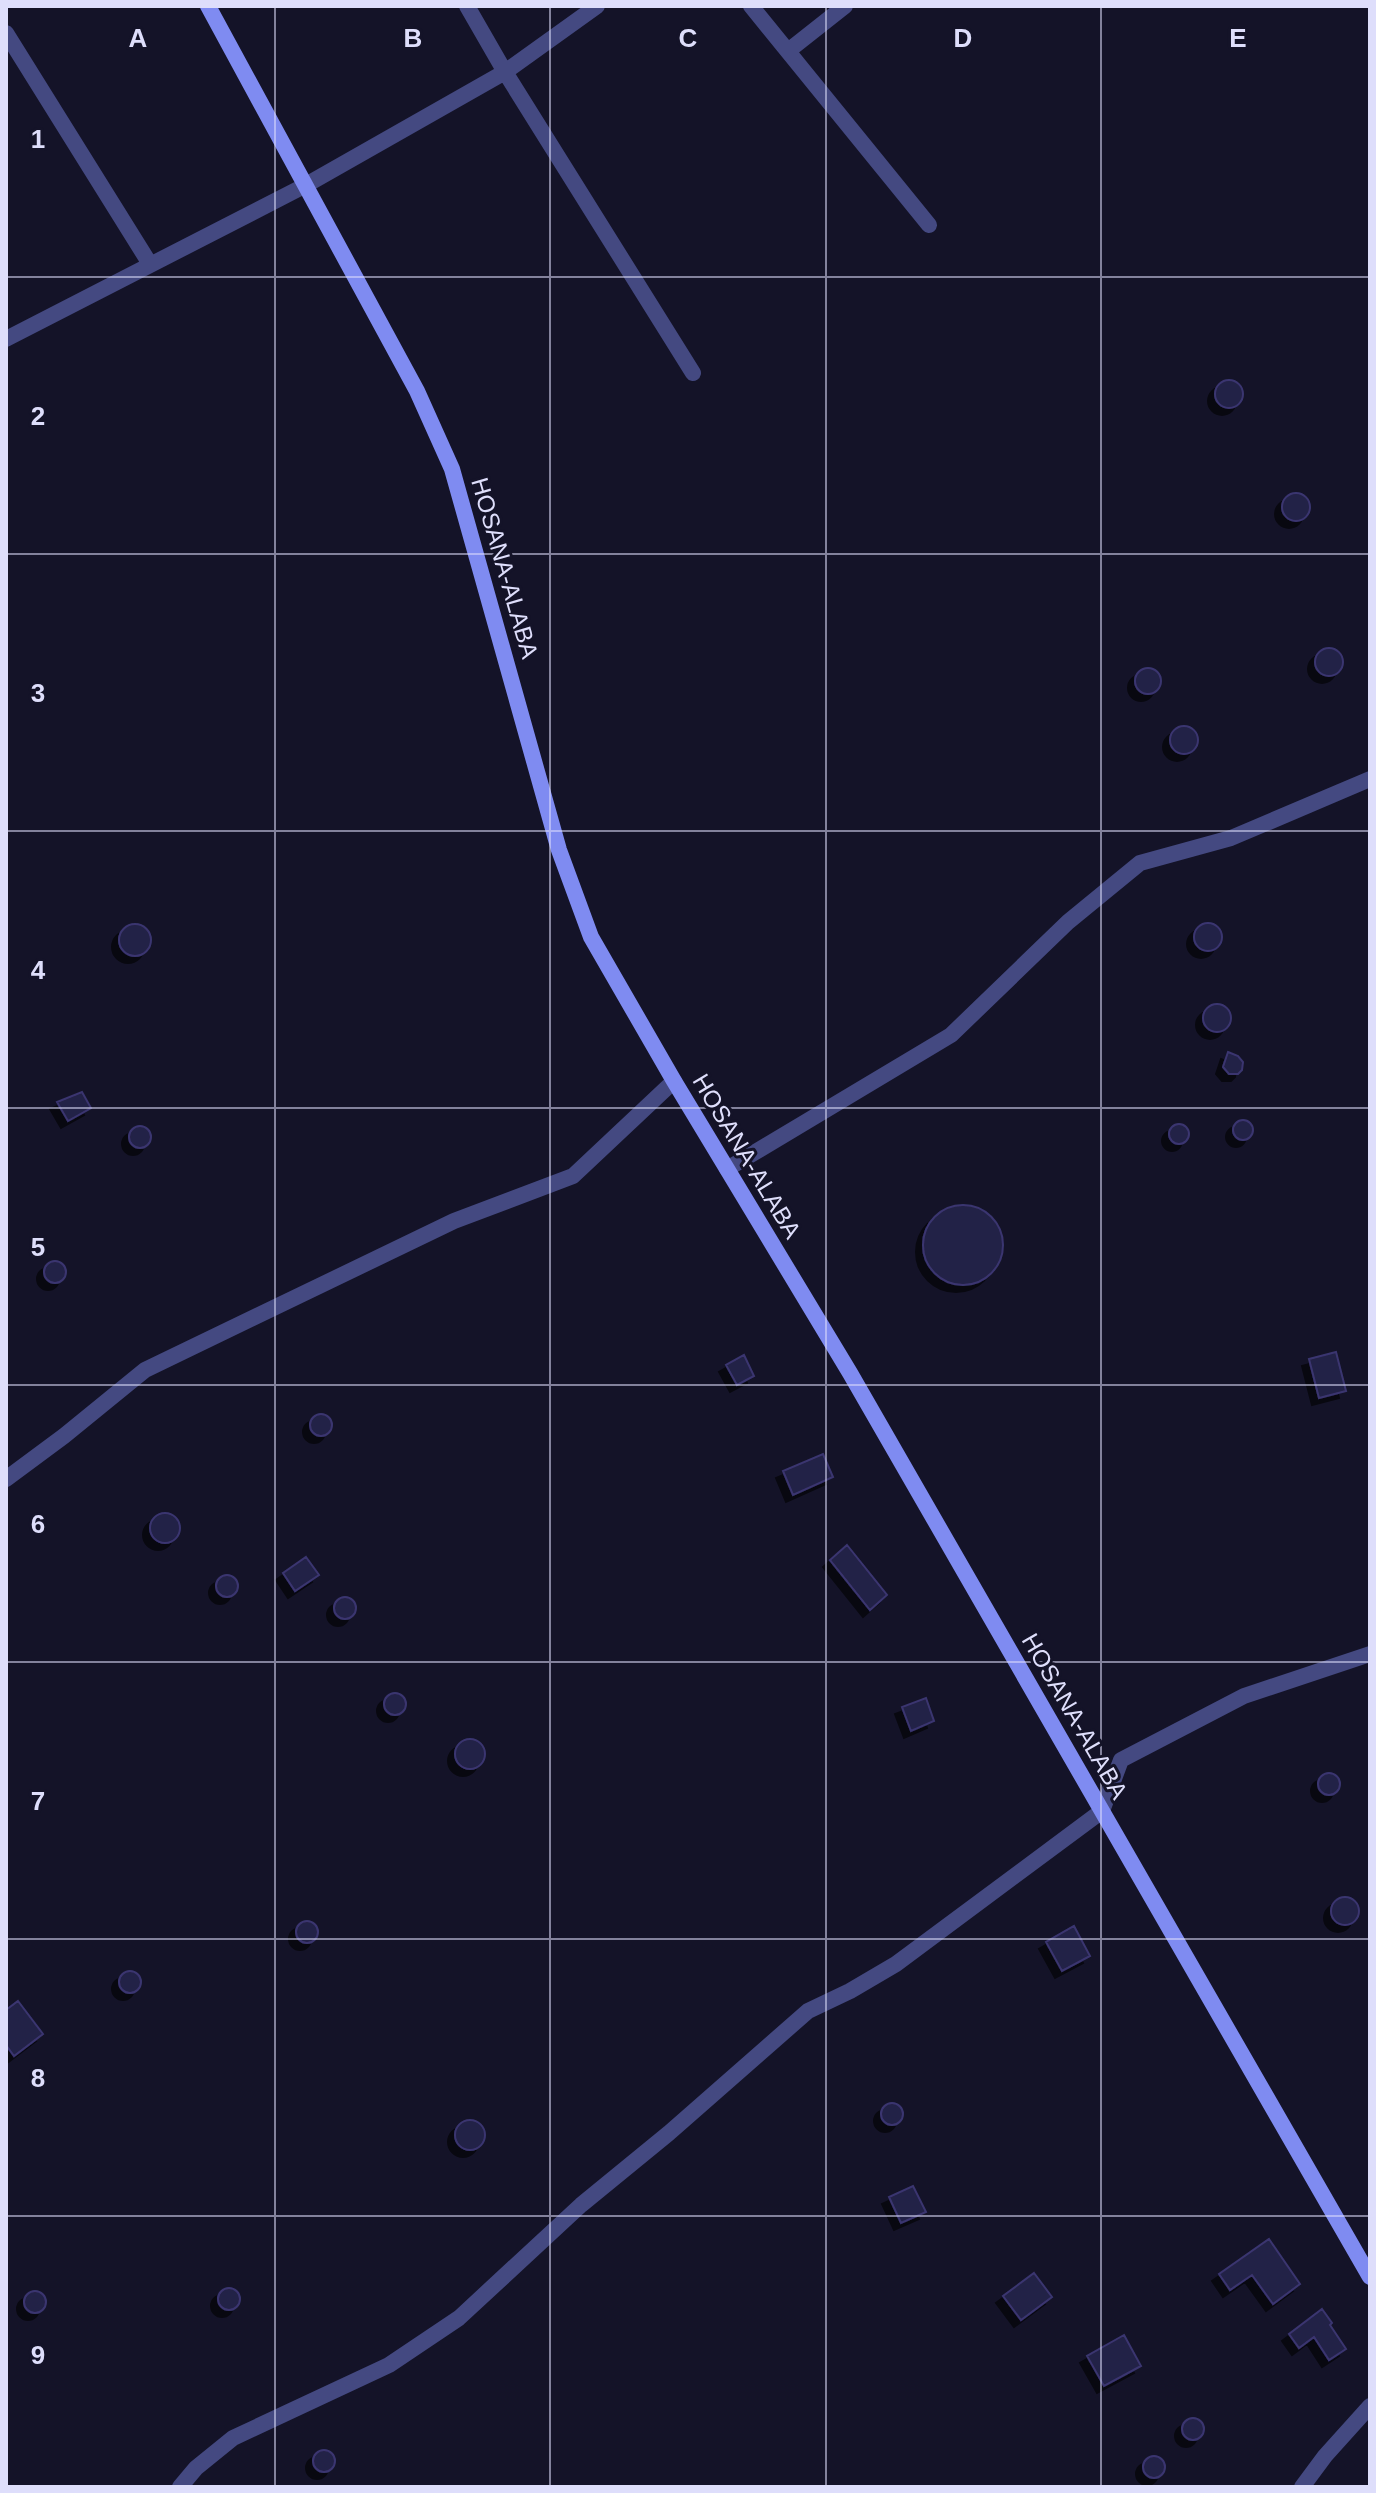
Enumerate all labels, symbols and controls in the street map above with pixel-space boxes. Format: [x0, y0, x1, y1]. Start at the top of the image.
text: A [129, 23, 148, 53]
text: B [404, 23, 422, 53]
text: C [679, 23, 698, 53]
text: D [954, 23, 972, 53]
text: E [1229, 23, 1247, 53]
text: 1 [31, 124, 45, 154]
text: 2 [31, 401, 45, 431]
street label: HOSANA-ALABA [466, 475, 544, 661]
text: 3 [31, 678, 45, 708]
text: 4 [31, 955, 46, 985]
street label: HOSANA-ALABA [687, 1069, 807, 1243]
text: 5 [31, 1232, 45, 1262]
text: 6 [31, 1509, 45, 1539]
street label: HOSANA-ALABA [1017, 1628, 1133, 1804]
text: 7 [31, 1786, 45, 1816]
text: 8 [31, 2063, 45, 2093]
text: 9 [31, 2340, 45, 2370]

